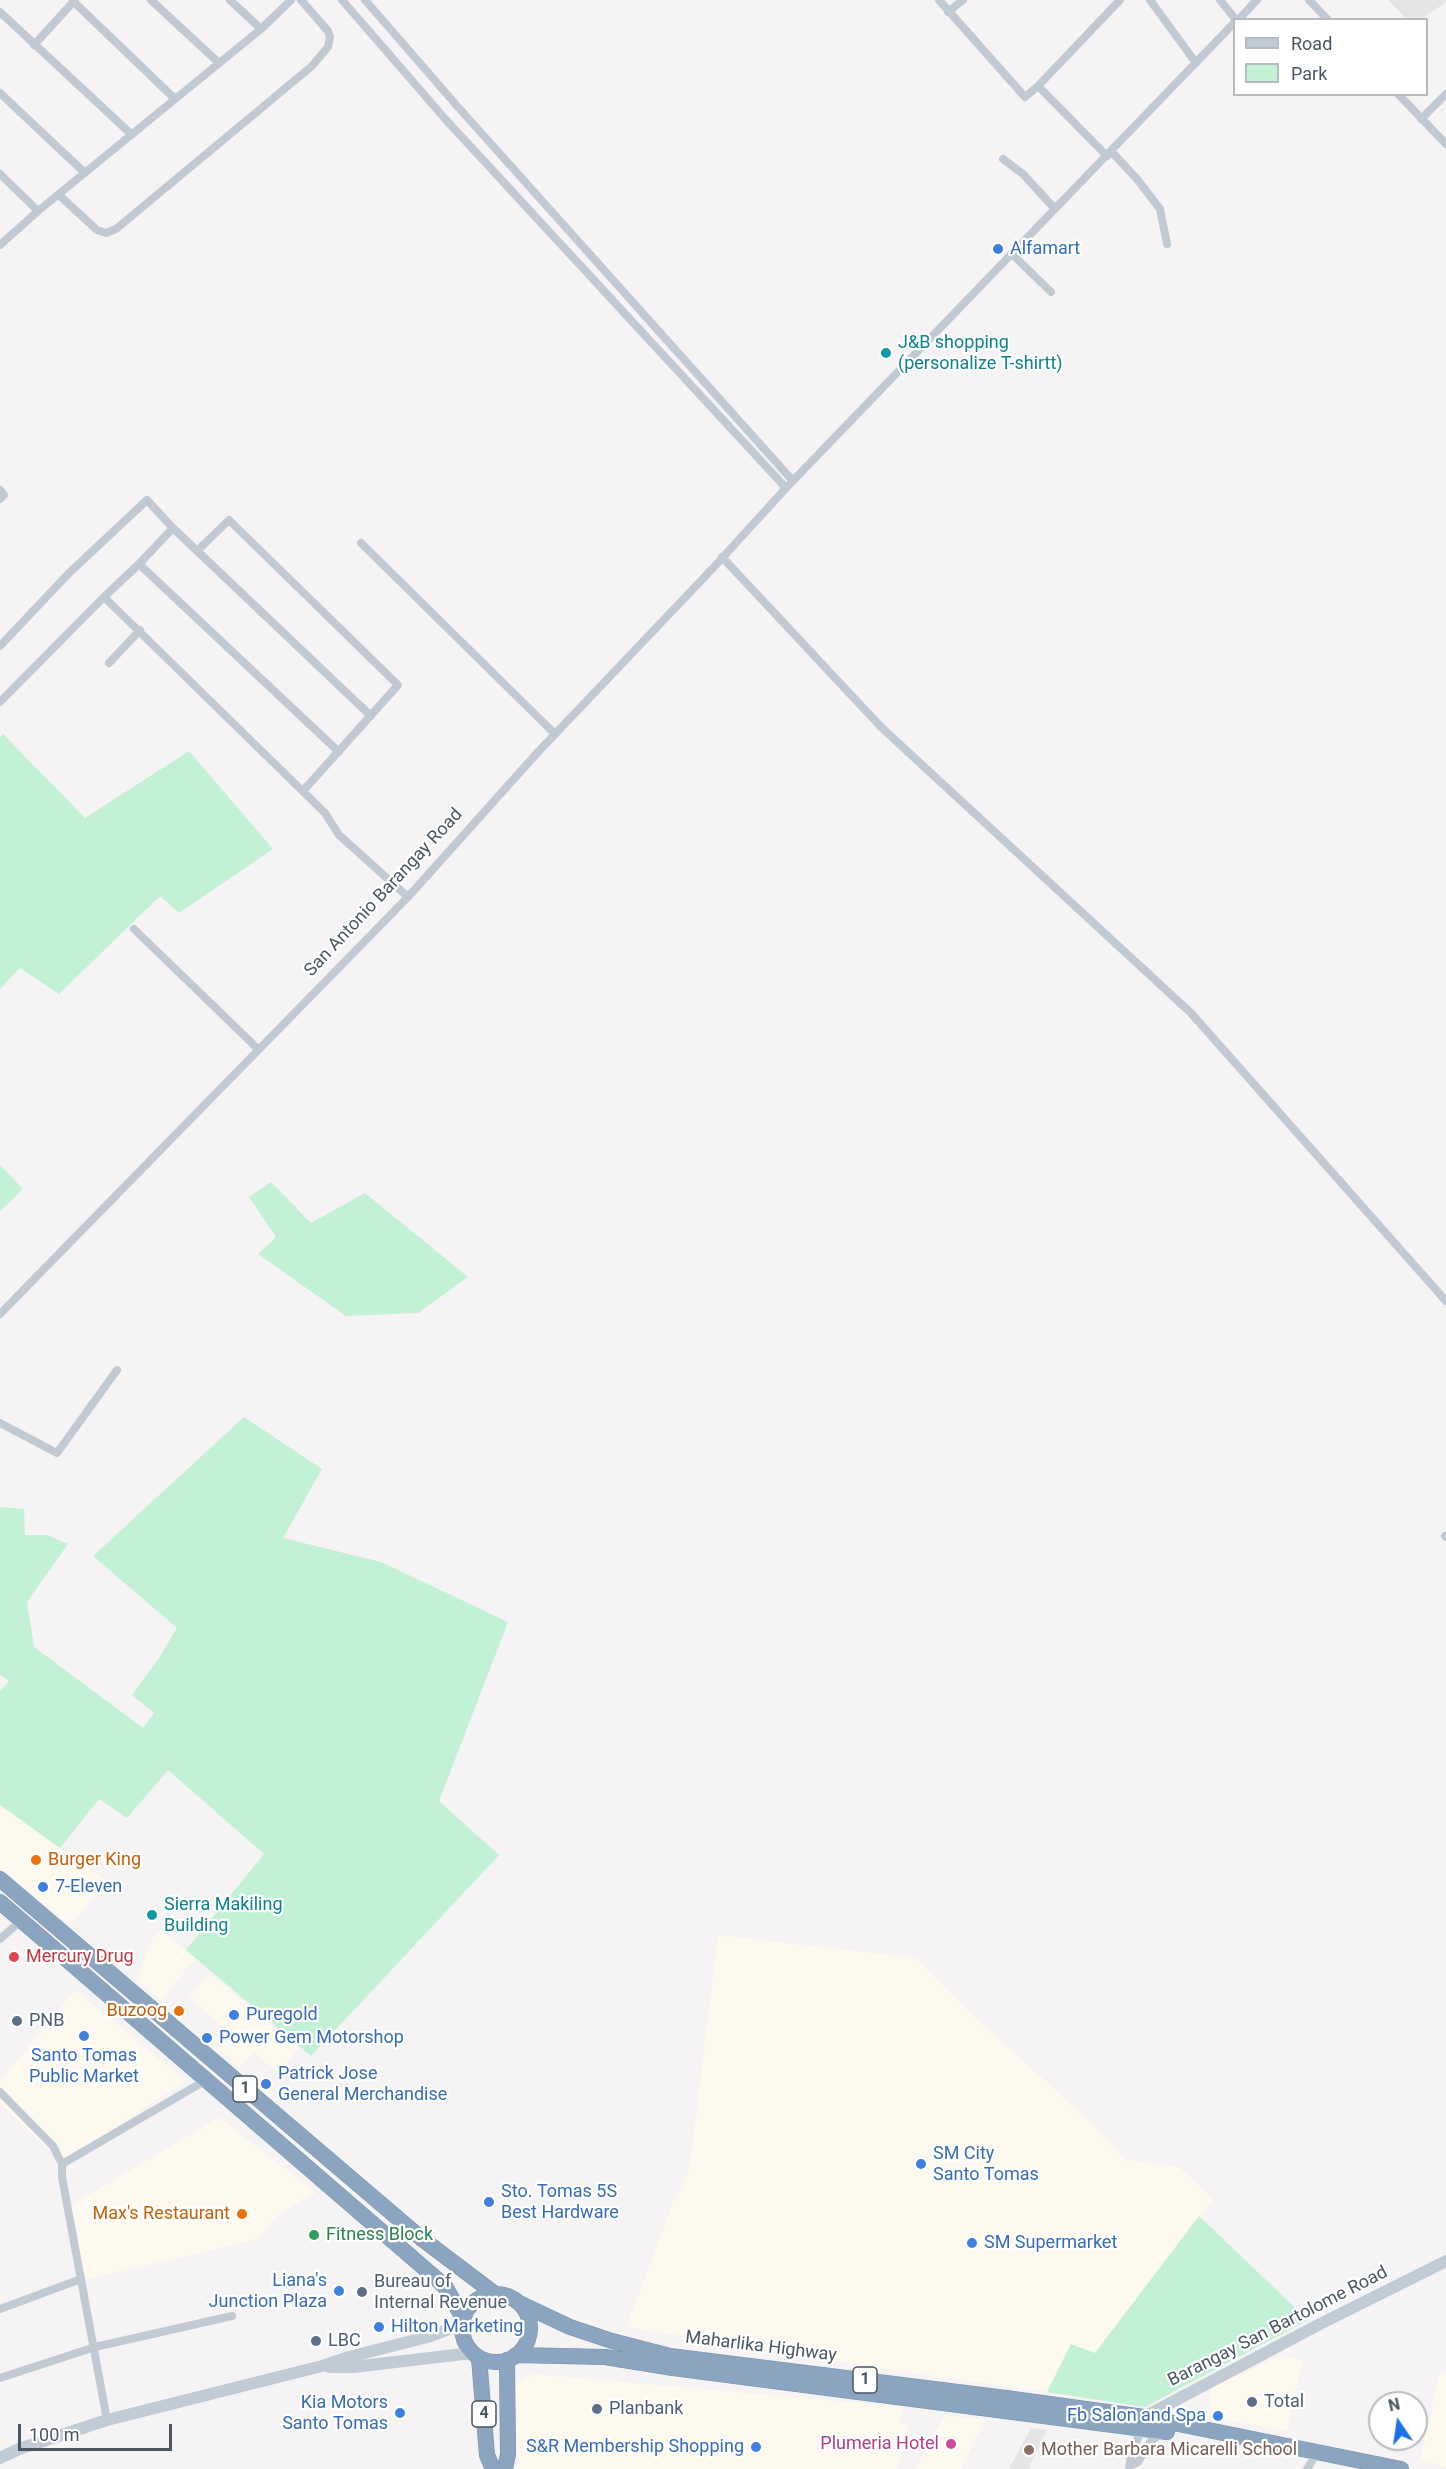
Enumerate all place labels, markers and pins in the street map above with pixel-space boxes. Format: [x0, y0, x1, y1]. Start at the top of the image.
place label: Alfamart [1010, 238, 1080, 260]
marker: Alfamart [991, 242, 1005, 256]
place label: J&B shopping (personalize T-shirtt) [898, 332, 1063, 374]
marker: J&B shopping (personalize T-shirtt) [879, 346, 893, 360]
place label: Burger King [48, 1849, 141, 1871]
marker: Burger King [29, 1853, 43, 1867]
place label: 7-Eleven [55, 1876, 122, 1898]
marker: 7-Eleven [36, 1880, 50, 1894]
place label: Sierra Makiling Building [164, 1894, 283, 1936]
marker: Sierra Makiling Building [145, 1908, 159, 1922]
place label: Mercury Drug [26, 1946, 134, 1968]
marker: Mercury Drug [7, 1950, 21, 1964]
place label: Buzoog [106, 2000, 167, 2022]
marker: Buzoog [172, 2004, 186, 2018]
place label: Puregold [246, 2004, 318, 2026]
marker: Puregold [227, 2008, 241, 2022]
place label: PNB [29, 2010, 64, 2032]
marker: PNB [10, 2014, 24, 2028]
place label: Power Gem Motorshop [219, 2027, 404, 2049]
marker: Santo Tomas Public Market [77, 2029, 91, 2043]
marker: Power Gem Motorshop [200, 2031, 214, 2045]
place label: Santo Tomas Public Market [29, 2045, 139, 2088]
place label: Patrick Jose General Merchandise [278, 2063, 447, 2106]
marker: Patrick Jose General Merchandise [259, 2077, 273, 2091]
place label: SM City Santo Tomas [933, 2143, 1039, 2186]
marker: SM City Santo Tomas [914, 2157, 928, 2171]
place label: Sto. Tomas 5S Best Hardware [501, 2181, 619, 2224]
marker: Sto. Tomas 5S Best Hardware [482, 2195, 496, 2209]
place label: Max's Restaurant [92, 2203, 230, 2225]
marker: Max's Restaurant [235, 2207, 249, 2221]
place label: Fitness Block [326, 2224, 433, 2246]
marker: Fitness Block [307, 2228, 321, 2242]
place label: SM Supermarket [984, 2232, 1117, 2254]
marker: SM Supermarket [965, 2236, 979, 2250]
place label: Liana's Junction Plaza [209, 2270, 327, 2312]
place label: Bureau of Internal Revenue [374, 2271, 507, 2314]
marker: Liana's Junction Plaza [332, 2284, 346, 2298]
marker: Bureau of Internal Revenue [355, 2285, 369, 2299]
place label: Hilton Marketing [391, 2316, 523, 2338]
marker: Hilton Marketing [372, 2320, 386, 2334]
place label: LBC [328, 2330, 361, 2352]
marker: LBC [309, 2334, 323, 2348]
place label: Total [1264, 2391, 1304, 2413]
place label: Kia Motors Santo Tomas [282, 2392, 388, 2434]
marker: Total [1245, 2395, 1259, 2409]
place label: Planbank [609, 2398, 683, 2420]
marker: Planbank [590, 2402, 604, 2416]
place label: Fb Salon and Spa [1067, 2405, 1206, 2427]
marker: Kia Motors Santo Tomas [393, 2406, 407, 2420]
marker: Fb Salon and Spa [1211, 2409, 1225, 2423]
place label: Plumeria Hotel [820, 2433, 939, 2455]
place label: S&R Membership Shopping [526, 2436, 744, 2458]
marker: Plumeria Hotel [944, 2437, 958, 2451]
place label: Mother Barbara Micarelli School [1041, 2439, 1297, 2461]
marker: S&R Membership Shopping [749, 2440, 763, 2454]
marker: Mother Barbara Micarelli School [1022, 2443, 1036, 2457]

